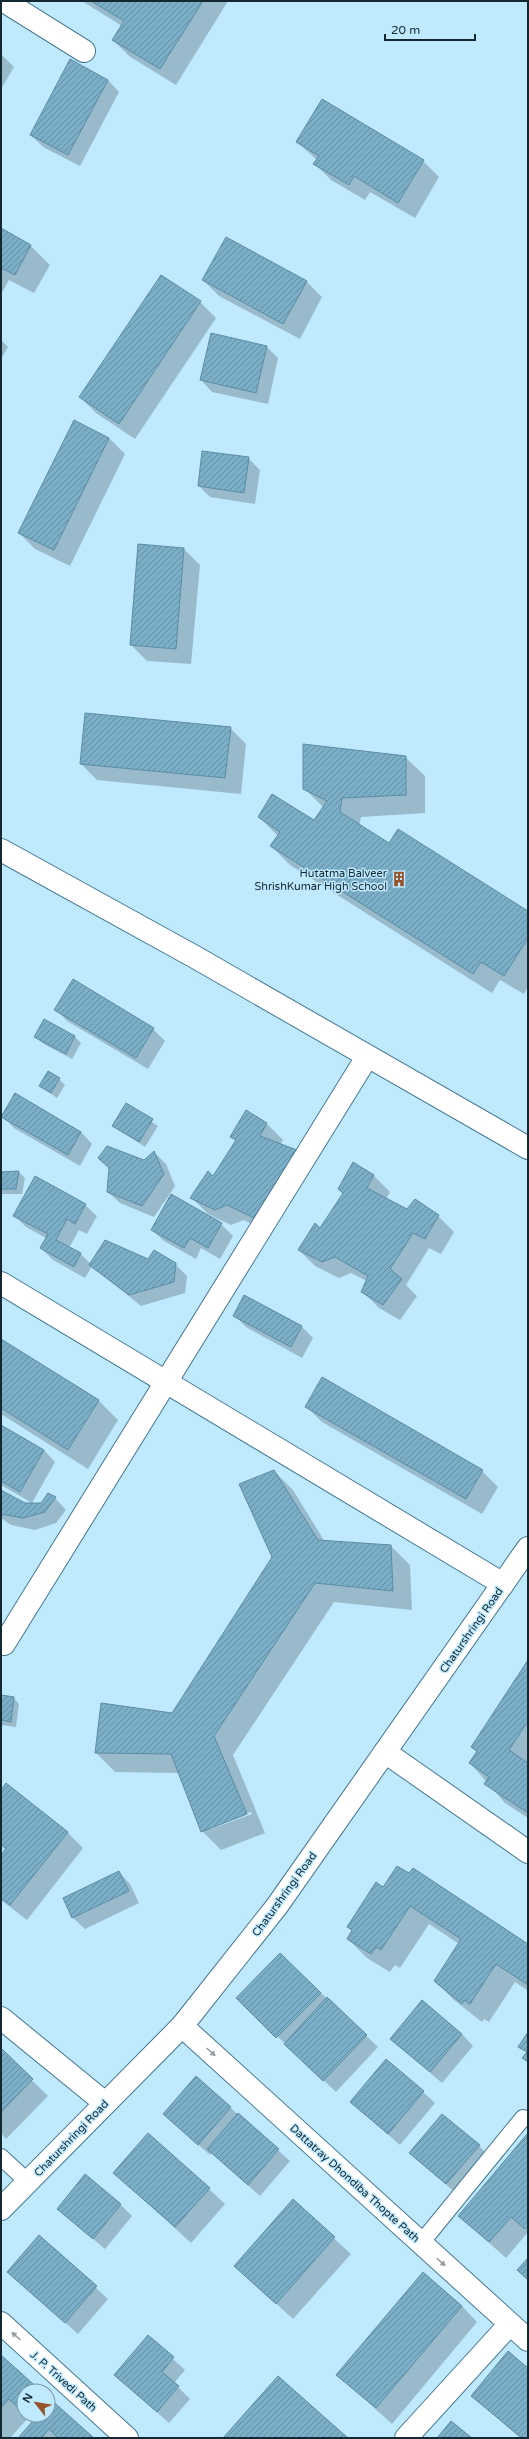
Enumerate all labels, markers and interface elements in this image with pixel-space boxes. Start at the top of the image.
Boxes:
scale bar [385,16,475,42]
text: 20 m [391,23,420,37]
place label: Hutatma Balveer ShrishKumar High School [255,867,388,893]
building icon: Hutatma Balveer ShrishKumar High School [390,870,408,888]
street label: Chaturshringi Road [437,1585,506,1676]
street label: Chaturshringi Road [249,1849,319,1939]
one-way arrow [206,2047,215,2056]
street label: Chaturshringi Road [31,2097,111,2179]
street label: Dattatray Dhondiba Thopte Path [287,2122,422,2245]
one-way arrow [437,2257,446,2266]
one-way arrow [10,2332,21,2341]
street label: J. P. Trivedi Path [28,2348,99,2415]
north arrow [16,2383,56,2423]
text: N [20,2391,36,2405]

